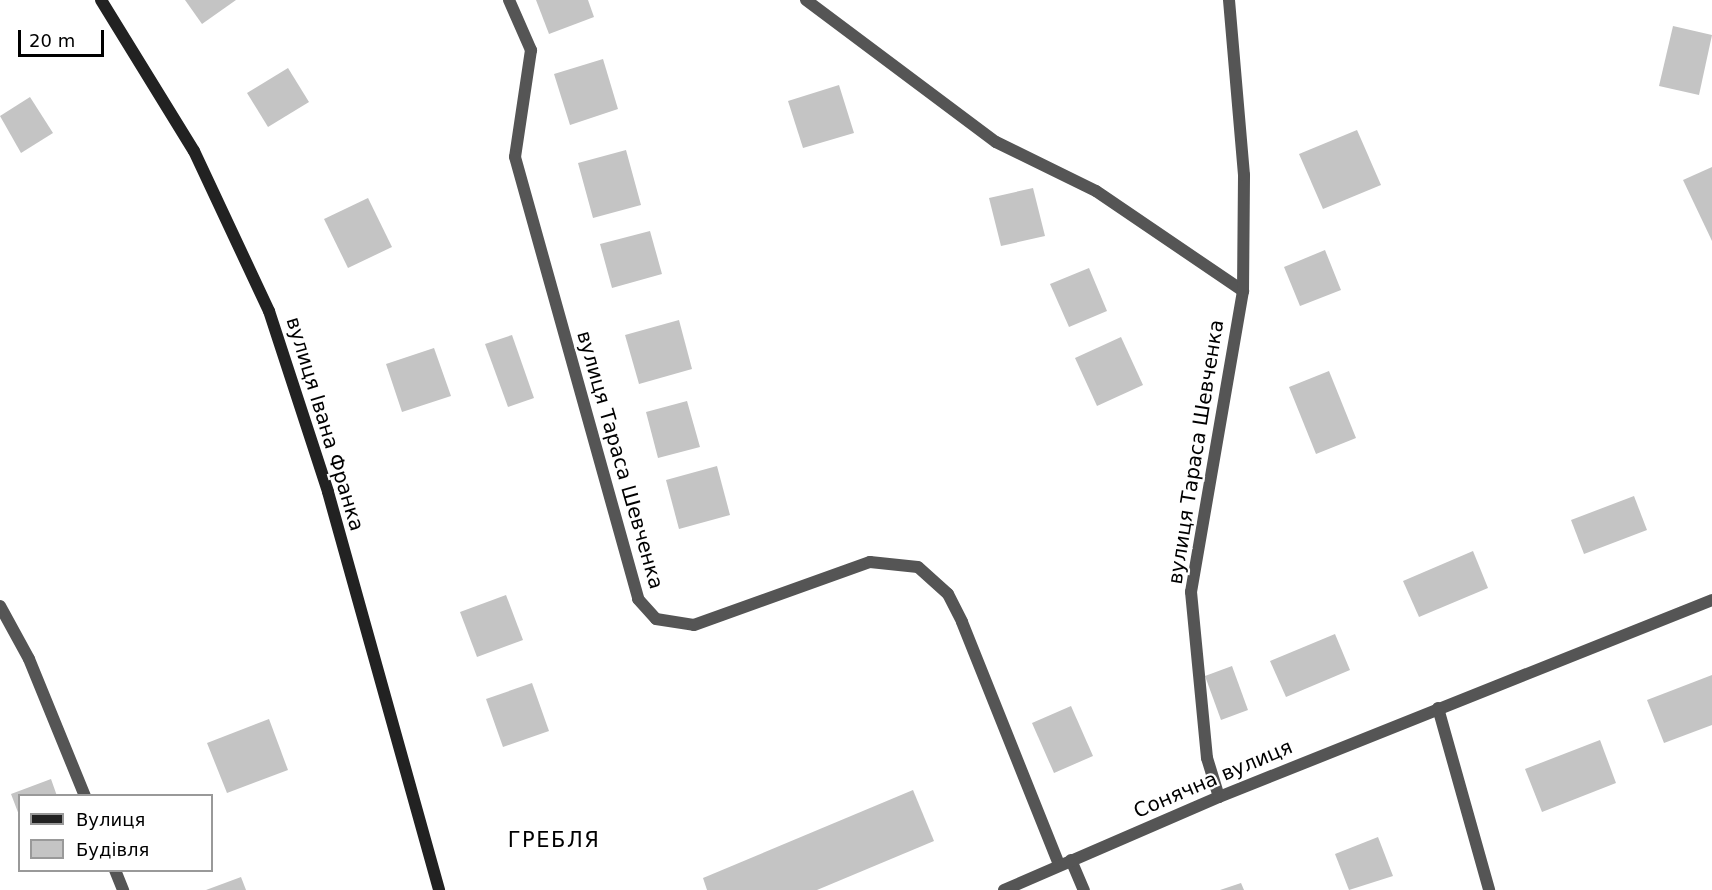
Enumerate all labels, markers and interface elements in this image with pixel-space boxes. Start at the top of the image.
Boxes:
scale bar [21,18,106,56]
text: 20 m [29,30,75,51]
street label: вулиця Івана Франка [281,314,369,534]
street label: вулиця Тараса Шевченка [1163,318,1229,586]
street label: вулиця Тараса Шевченка [572,328,668,592]
street label: Сонячна вулиця [1130,735,1296,823]
legend [18,794,213,872]
text: Вулиця [76,809,145,830]
district label: ГРЕБЛЯ [508,827,600,853]
text: Будівля [76,839,149,860]

